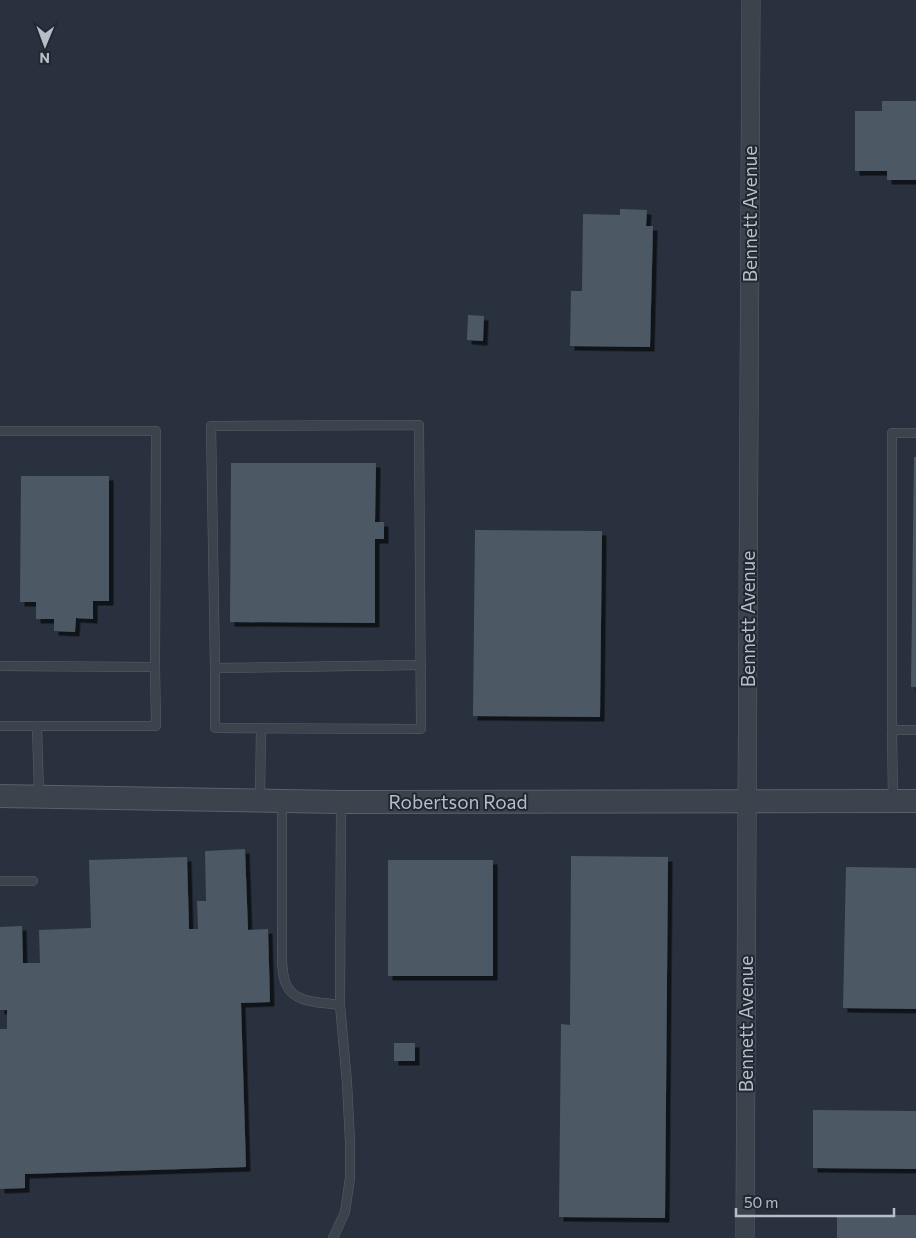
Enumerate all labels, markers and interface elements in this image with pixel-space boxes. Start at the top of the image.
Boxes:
north arrow [20,20,70,70]
text: N [39,50,50,67]
street label: Bennett Avenue [738,146,761,282]
street label: Bennett Avenue [736,551,759,687]
street label: Robertson Road [389,790,528,813]
street label: Bennett Avenue [734,956,757,1092]
scale bar [736,1186,894,1218]
text: 50 m [744,1193,778,1211]

